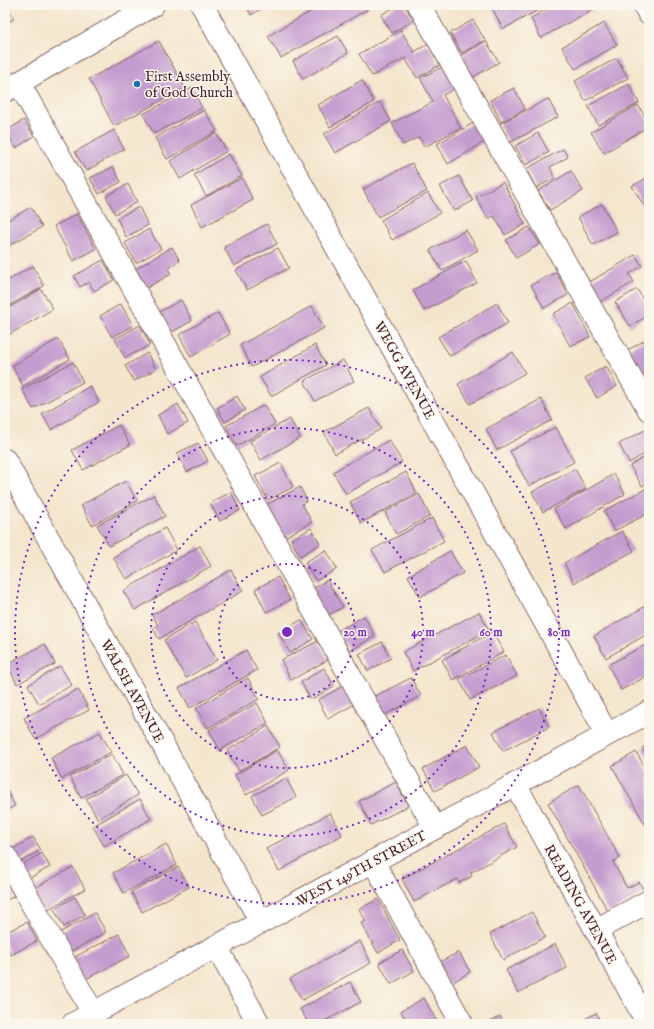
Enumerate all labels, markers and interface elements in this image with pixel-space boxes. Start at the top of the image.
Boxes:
place label: First Assembly of God Church [145,68,234,102]
marker: First Assembly of God Church [132,79,142,89]
street label: WEGG AVENUE [370,318,439,423]
centre of rings [280,625,294,639]
text: 20 m [343,625,367,640]
text: 40 m [411,625,436,640]
text: 60 m [480,625,503,640]
text: 80 m [548,625,571,640]
street label: WALSH AVENUE [96,637,168,747]
street label: WEST 149TH STREET [293,827,430,911]
street label: READING AVENUE [540,841,621,968]

